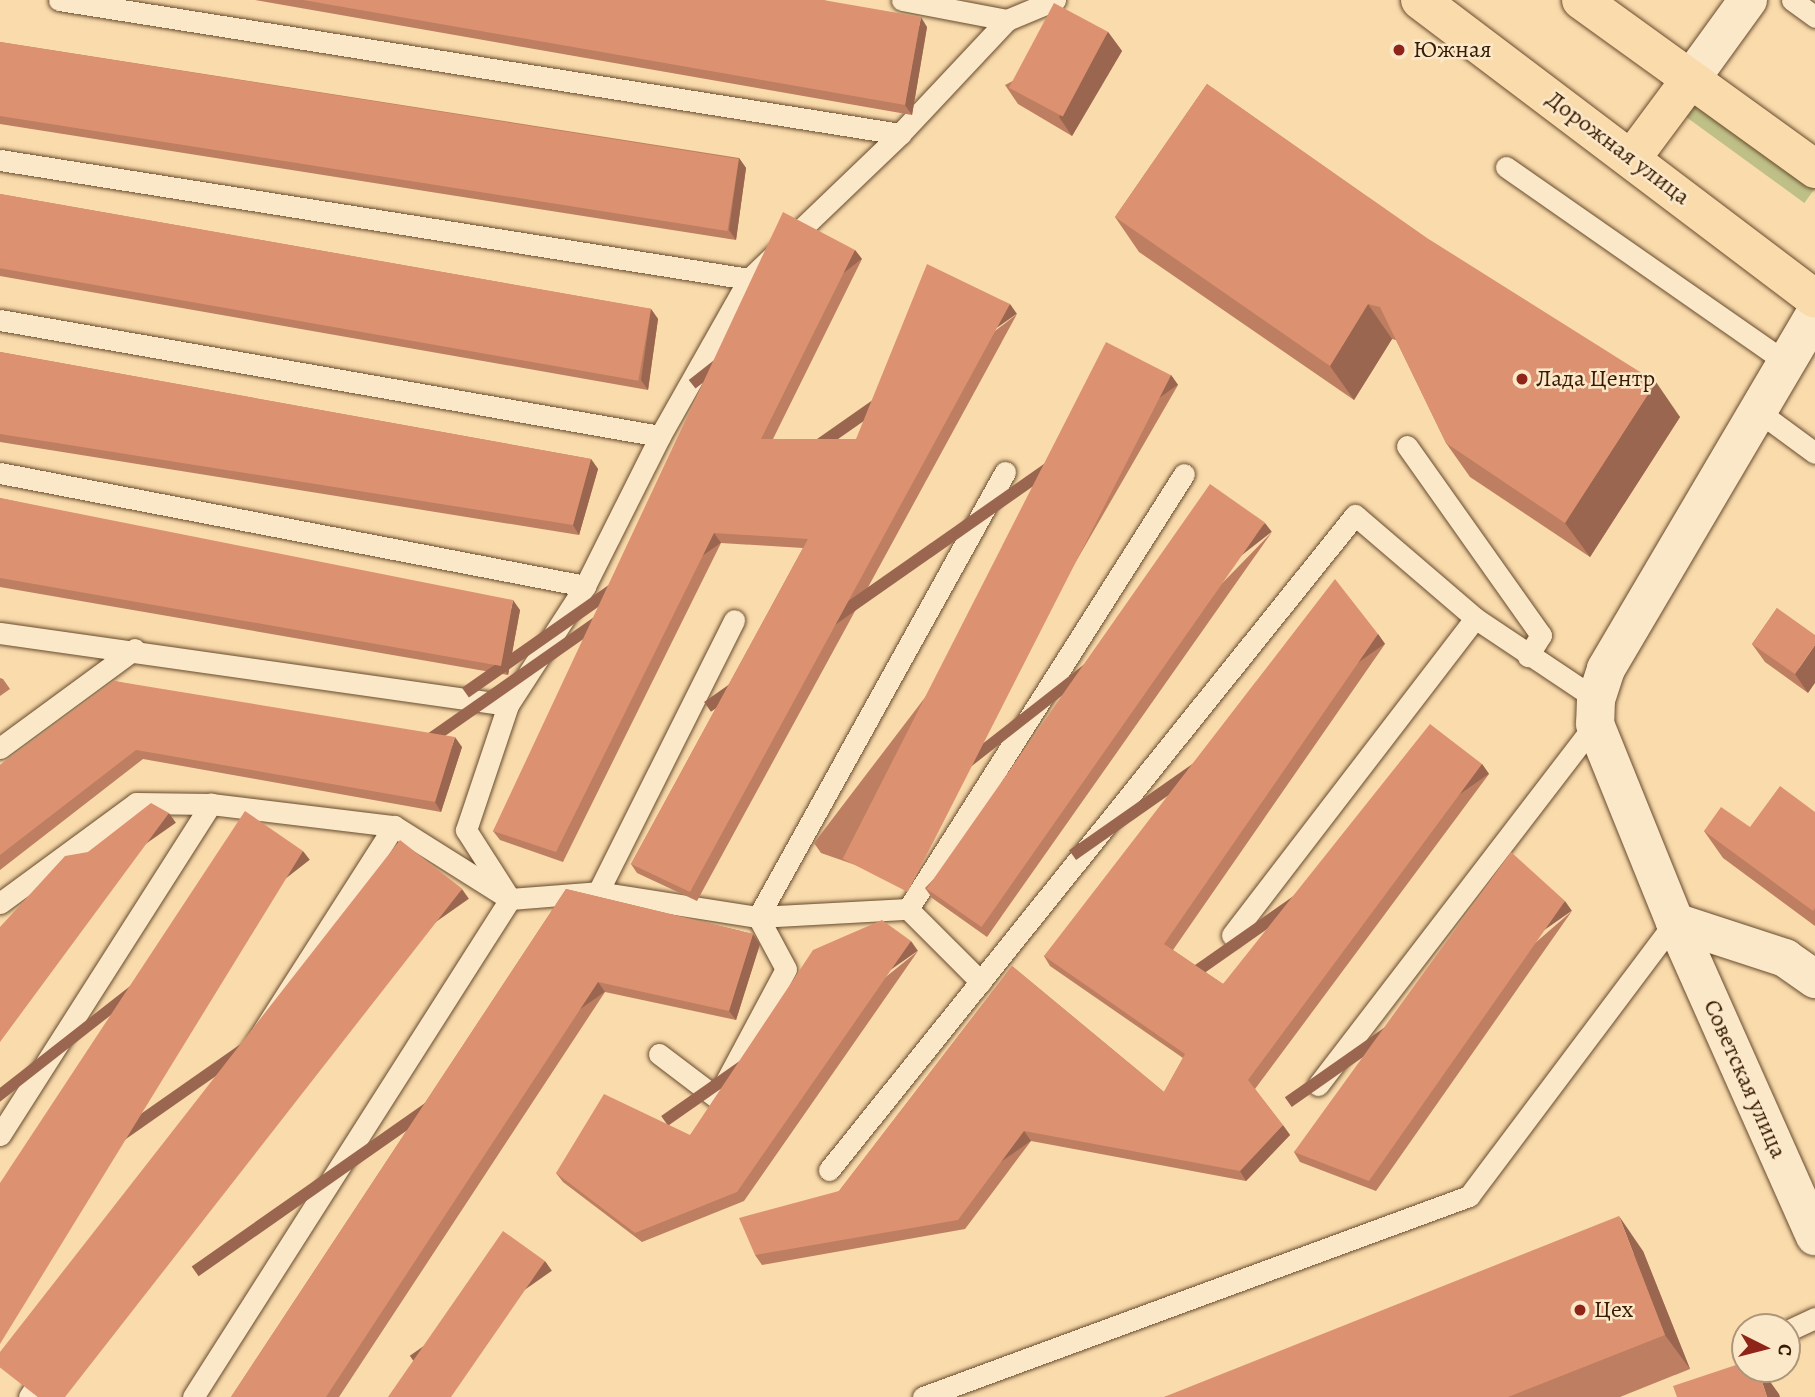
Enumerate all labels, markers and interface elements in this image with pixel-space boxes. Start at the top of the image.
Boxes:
place label: Южная [1413,36,1492,64]
marker: Южная [1391,42,1407,58]
street label: Дорожная улица [1540,85,1696,211]
place label: Лада Центр [1536,365,1655,393]
marker: Лада Центр [1514,371,1530,387]
street label: Советская улица [1697,995,1793,1163]
place label: Цех [1594,1296,1633,1324]
marker: Цех [1572,1302,1588,1318]
north arrow [1731,1313,1801,1383]
text: С [1771,1343,1798,1357]

